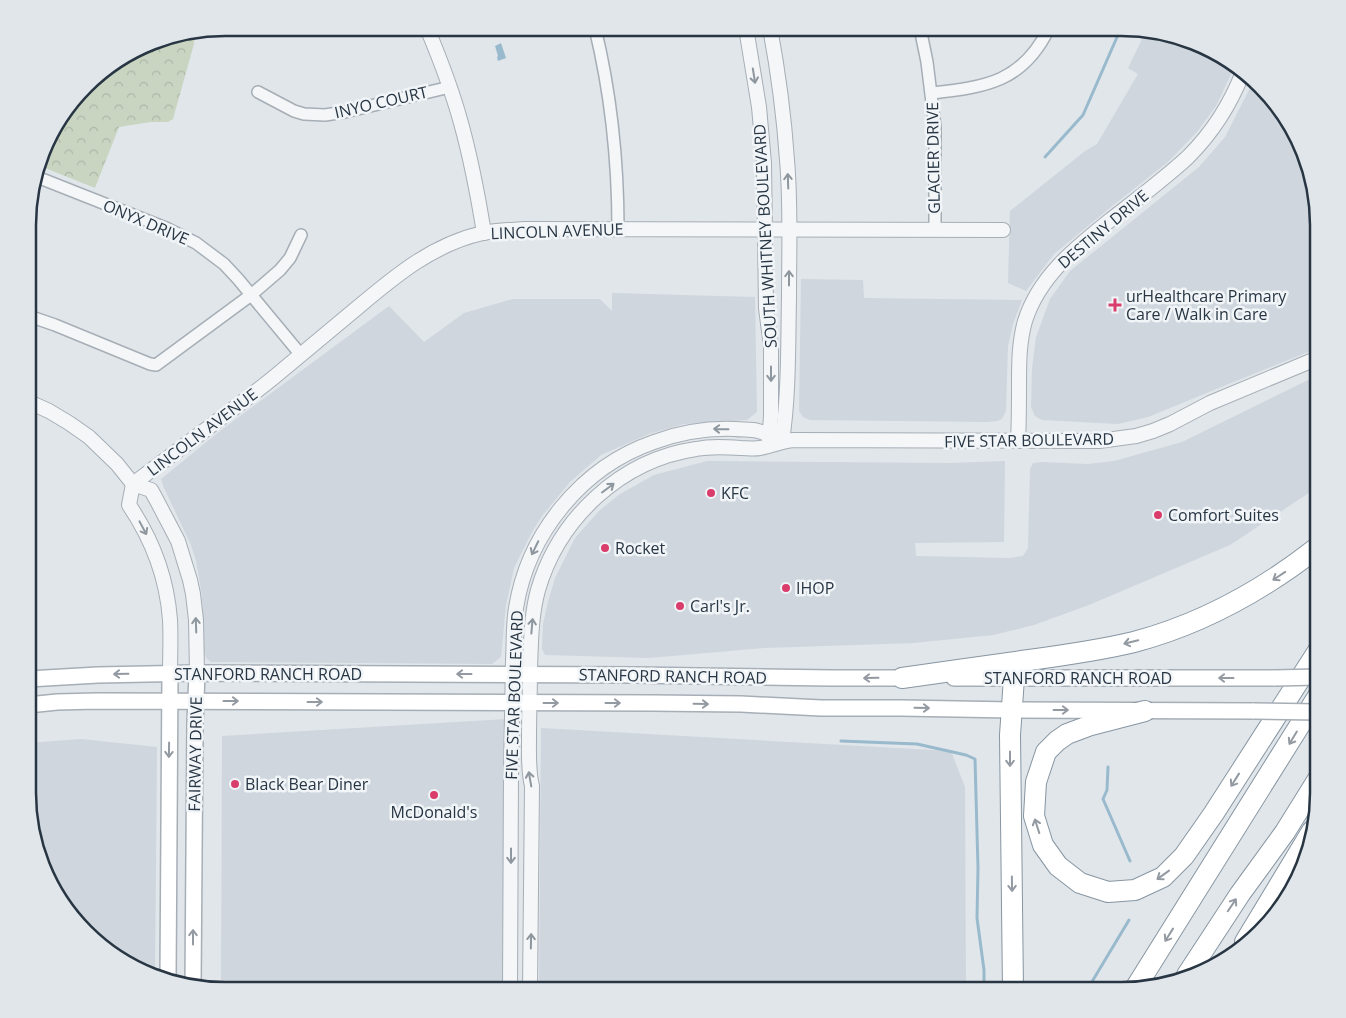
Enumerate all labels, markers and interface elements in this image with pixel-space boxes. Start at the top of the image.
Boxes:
one-way arrow [749,67,759,83]
street label: INYO COURT [332,81,430,123]
street label: GLACIER DRIVE [921,102,945,214]
street label: SOUTH WHITNEY BOULEVARD [748,123,782,349]
one-way arrow [784,173,793,189]
street label: DESTINY DRIVE [1053,185,1153,273]
street label: ONYX DRIVE [100,194,192,250]
street label: LINCOLN AVENUE [490,218,624,244]
one-way arrow [784,270,794,286]
place label: urHealthcare Primary Care / Walk in Care [1126,285,1287,325]
marker: urHealthcare Primary Care / Walk in Care [1108,298,1122,312]
one-way arrow [766,366,776,382]
street label: LINCOLN AVENUE [142,383,262,481]
one-way arrow [713,424,730,434]
street label: FIVE STAR BOULEVARD [944,428,1114,452]
one-way arrow [601,482,614,493]
place label: KFC [721,482,749,504]
marker: KFC [705,487,717,499]
place label: Comfort Suites [1168,504,1279,526]
marker: Comfort Suites [1152,509,1164,521]
one-way arrow [139,520,148,535]
place label: Rocket [615,537,666,559]
one-way arrow [530,541,540,556]
marker: Rocket [599,542,611,554]
one-way arrow [1272,571,1286,581]
place label: IHOP [796,577,834,599]
marker: IHOP [780,582,792,594]
place label: Carl's Jr. [690,595,750,617]
marker: Carl's Jr. [674,600,686,612]
street label: FIVE STAR BOULEVARD [500,610,528,780]
one-way arrow [191,617,201,633]
one-way arrow [527,618,537,634]
one-way arrow [1124,638,1140,647]
street label: STANFORD RANCH ROAD [174,663,362,685]
street label: STANFORD RANCH ROAD [579,663,767,689]
street label: STANFORD RANCH ROAD [984,667,1172,689]
one-way arrow [456,669,472,679]
one-way arrow [113,670,129,679]
one-way arrow [863,673,880,683]
one-way arrow [1218,673,1234,683]
street label: FAIRWAY DRIVE [183,696,207,812]
one-way arrow [222,696,239,706]
one-way arrow [306,697,323,707]
one-way arrow [543,698,559,708]
one-way arrow [604,698,620,708]
one-way arrow [692,699,708,709]
one-way arrow [914,703,930,713]
one-way arrow [1052,705,1068,715]
one-way arrow [1287,730,1297,744]
one-way arrow [164,741,174,757]
one-way arrow [1005,750,1015,767]
one-way arrow [525,772,535,788]
place label: Black Bear Diner [245,773,369,795]
one-way arrow [1229,773,1240,787]
marker: Black Bear Diner [229,778,241,790]
marker: McDonald's [428,789,440,801]
place label: McDonald's [391,801,477,823]
one-way arrow [1031,818,1041,834]
one-way arrow [506,848,516,864]
one-way arrow [1156,870,1170,880]
one-way arrow [1007,876,1017,892]
one-way arrow [1227,898,1238,912]
one-way arrow [1164,927,1174,941]
one-way arrow [188,929,198,945]
one-way arrow [526,934,536,950]

